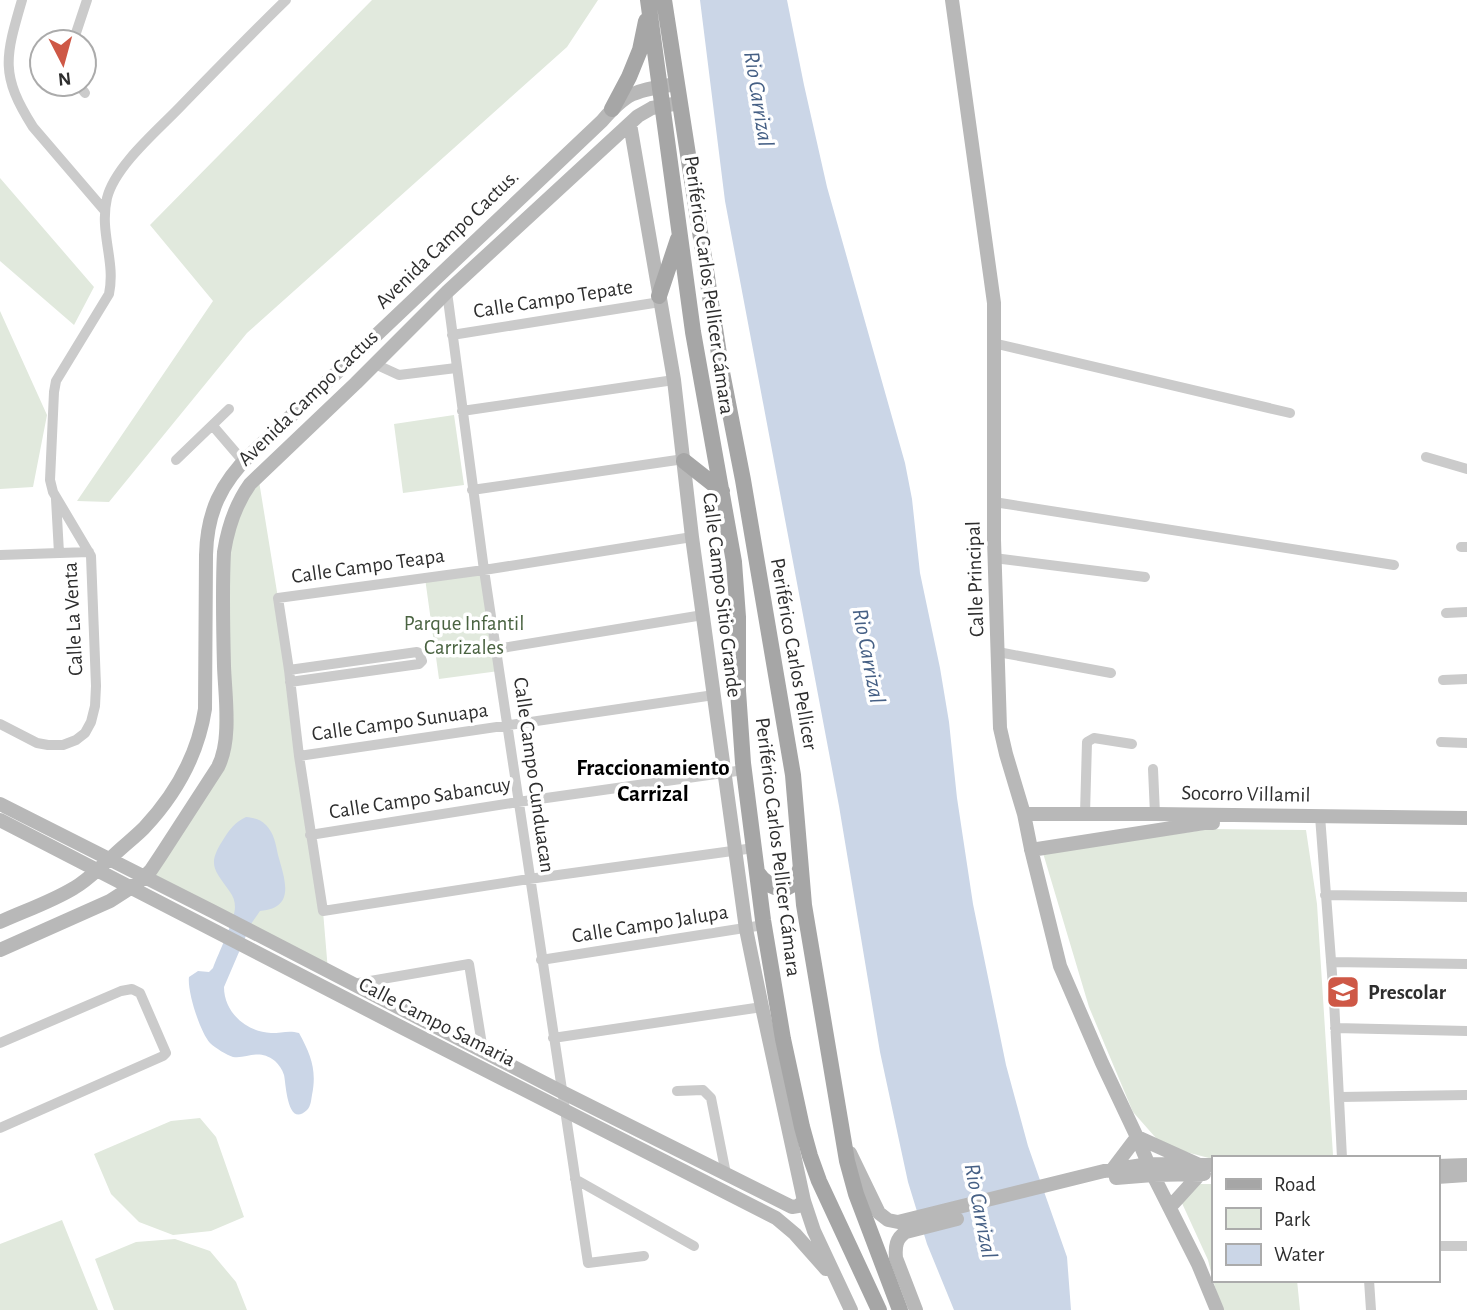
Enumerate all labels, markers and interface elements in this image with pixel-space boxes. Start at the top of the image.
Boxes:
north arrow [28,28,98,98]
water label: Rio Carrizal [739,50,777,149]
text: N [57,68,72,89]
street label: Periférico Carlos Pellicer Cámara [680,154,738,416]
street label: Avenida Campo Cactus. [371,165,523,313]
street label: Calle Campo Tepate [472,276,634,322]
street label: Avenida Campo Cactus [234,326,382,470]
street label: Calle Campo Sitio Grande [699,491,745,699]
street label: Calle Principal [962,521,988,637]
street label: Calle Campo Teapa [290,545,446,587]
street label: Periférico Carlos Pellicer [767,556,821,752]
street label: Calle La Venta [60,561,86,676]
water label: Rio Carrizal [848,607,889,706]
park label: Parque Infantil Carrizales [404,613,524,658]
street label: Calle Campo Cunduacan [510,676,558,874]
street label: Calle Campo Sunuapa [310,699,490,745]
street label: Periférico Carlos Pellicer Cámara [752,716,804,978]
district label: Fraccionamiento Carrizal [576,757,730,806]
street label: Calle Campo Sabancuy [328,773,512,823]
street label: Socorro Villamil [1181,782,1311,806]
street label: Calle Campo Jalupa [570,901,730,947]
street label: Calle Campo Samaria [355,973,519,1071]
school or university icon: Prescolar [1324,973,1362,1011]
place label: Prescolar [1368,982,1447,1003]
legend [1212,1156,1439,1282]
water label: Rio Carrizal [960,1162,1001,1261]
text: Road [1274,1174,1316,1195]
text: Park [1274,1209,1311,1230]
text: Water [1274,1244,1324,1265]

